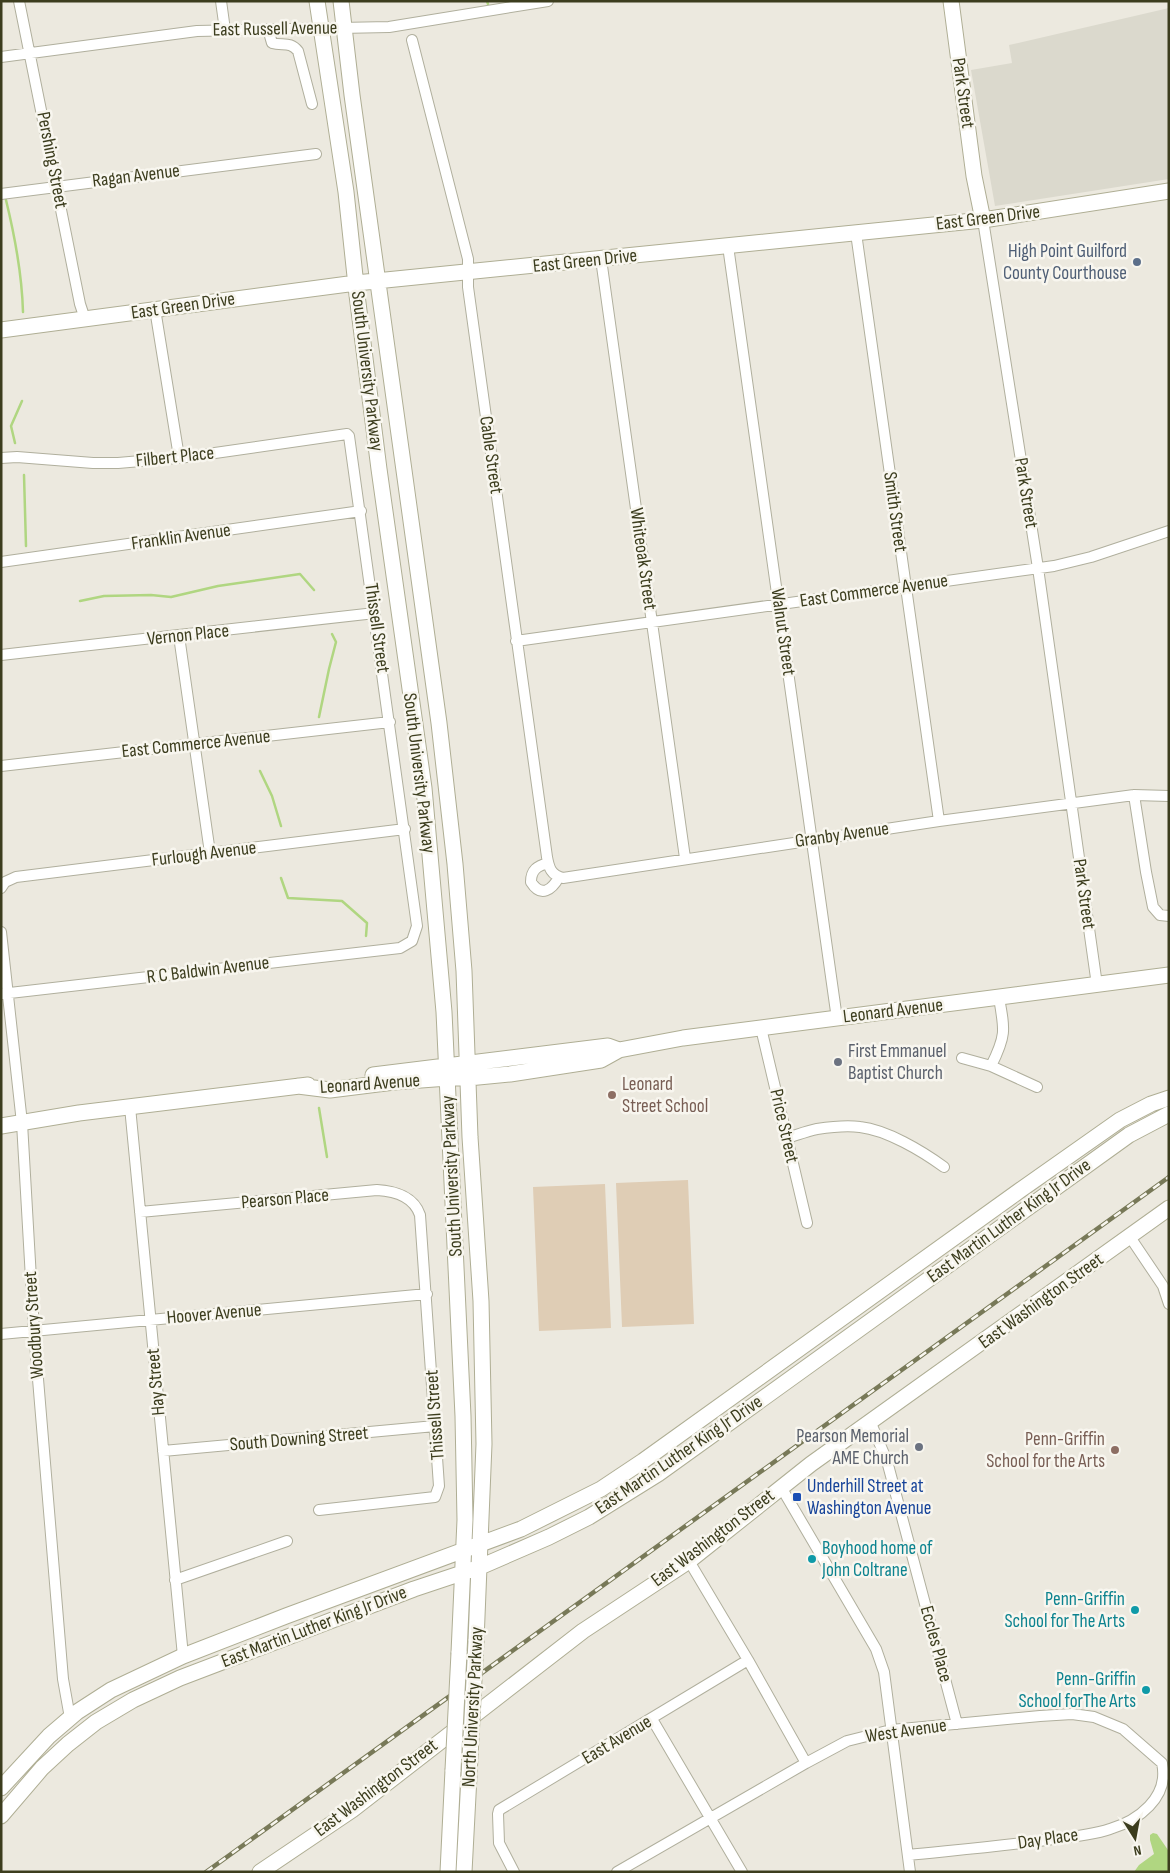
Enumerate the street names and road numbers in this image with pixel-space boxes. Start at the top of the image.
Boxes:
street label: East Russell Avenue [212,16,338,42]
street label: Park Street [947,56,979,130]
street label: Pershing Street [31,110,73,211]
street label: Ragan Avenue [91,159,181,193]
street label: East Green Drive [935,200,1041,236]
street label: East Green Drive [532,244,638,278]
street label: East Green Drive [130,287,236,325]
street label: South University Parkway [346,290,388,453]
street label: Cable Street [474,415,508,496]
street label: Filbert Place [135,441,215,473]
street label: Park Street [1009,456,1043,530]
street label: Smith Street [878,470,912,554]
street label: Whiteoak Street [624,506,662,612]
street label: Franklin Avenue [130,519,232,555]
street label: East Commerce Avenue [799,569,949,613]
street label: Thissell Street [359,582,395,675]
street label: Walnut Street [766,587,801,677]
street label: Vernon Place [146,619,230,651]
street label: South University Parkway [398,692,440,855]
street label: East Commerce Avenue [121,725,271,763]
street label: Granby Avenue [794,817,890,853]
street label: Furlough Avenue [150,836,258,872]
street label: Park Street [1068,857,1100,931]
street label: R C Baldwin Avenue [145,951,271,989]
street label: Leonard Avenue [842,993,944,1029]
street label: Leonard Avenue [319,1069,421,1099]
street label: Price Street [764,1087,804,1165]
street label: South University Parkway [436,1094,468,1257]
street label: East Martin Luther King Jr Drive [923,1154,1095,1288]
street label: Pearson Place [240,1184,330,1214]
street label: East Washington Street [974,1248,1108,1354]
street label: Woodbury Street [19,1270,49,1379]
street label: Hoover Avenue [166,1298,262,1330]
street label: Hay Street [142,1347,170,1417]
street label: Thissell Street [420,1369,450,1461]
street label: East Martin Luther King Jr Drive [591,1390,767,1520]
street label: South Downing Street [229,1421,370,1457]
street label: East Washington Street [647,1484,779,1592]
street label: East Martin Luther King Jr Drive [218,1581,410,1673]
street label: Eccles Place [915,1603,957,1685]
street label: North University Parkway [457,1626,489,1788]
street label: East Avenue [578,1710,656,1770]
street label: West Avenue [864,1714,948,1748]
street label: East Washington Street [310,1734,442,1842]
street label: Day Place [1016,1823,1080,1855]

